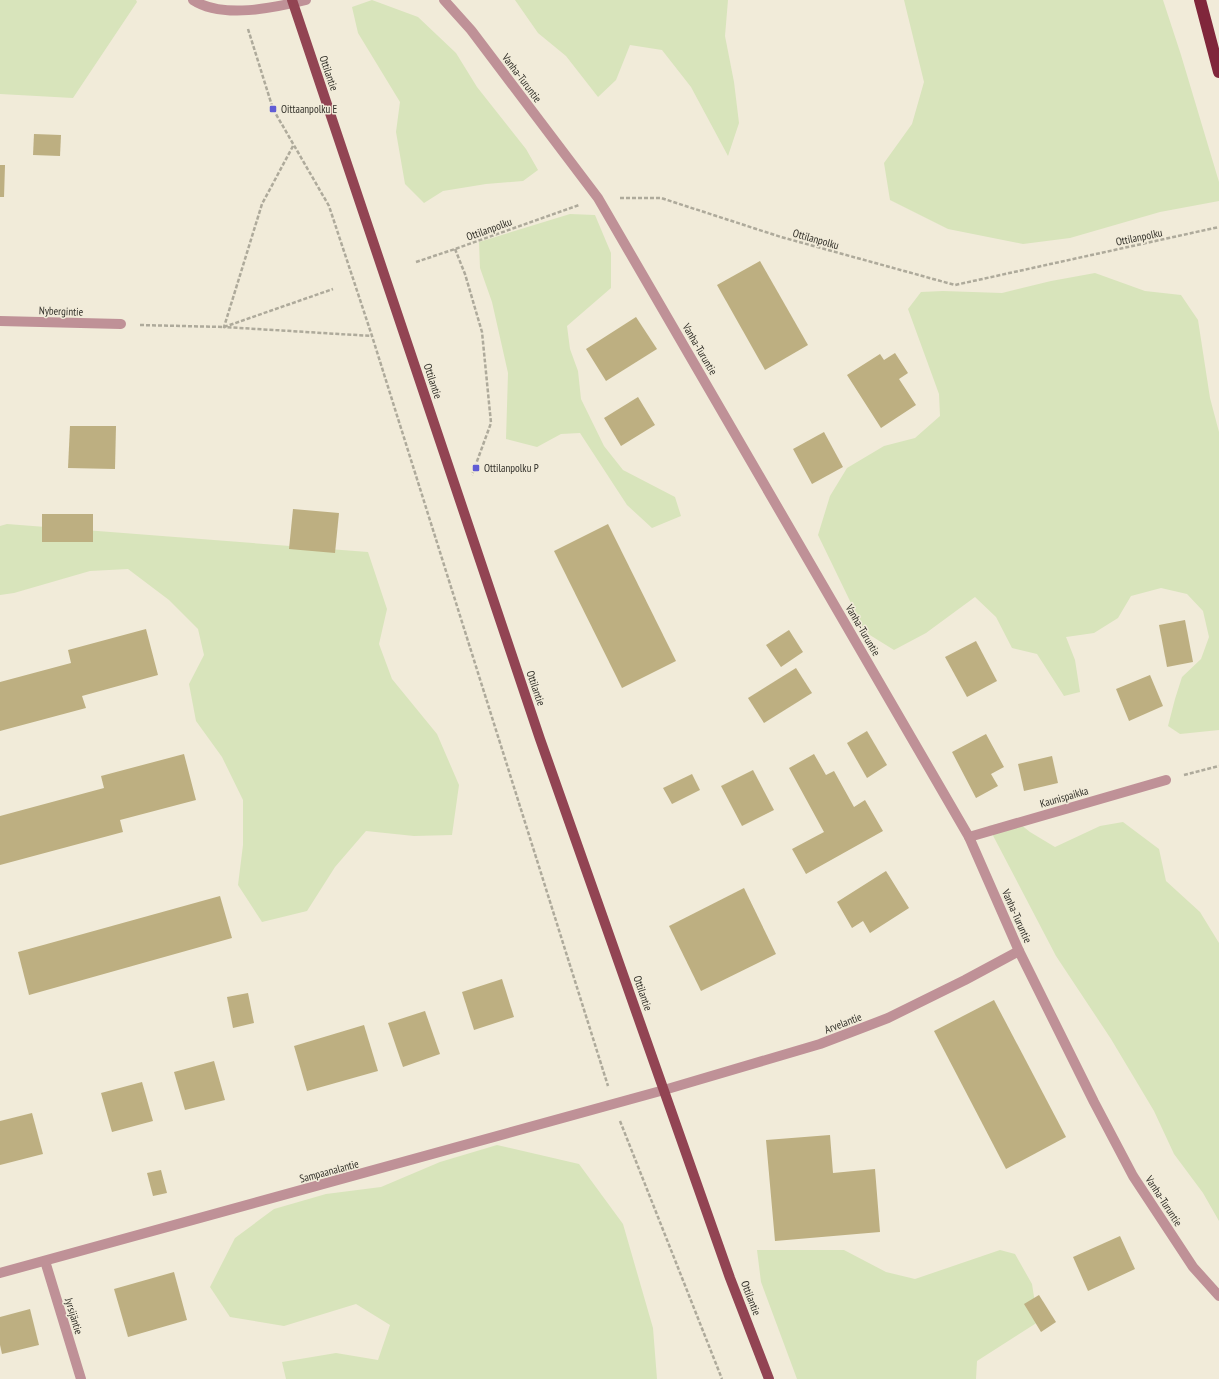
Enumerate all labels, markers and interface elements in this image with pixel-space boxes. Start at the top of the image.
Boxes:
street label: Vanha-Turuntie [499,50,545,106]
street label: Ottilantie [316,54,342,93]
place label: Oittaanpolku E [281,102,338,116]
marker: Oittaanpolku E [268,104,278,114]
street label: Ottilanpolku [464,214,514,244]
street label: Ottilanpolku [1114,225,1164,249]
street label: Ottilanpolku [791,226,841,252]
street label: Nybergintie [39,303,84,319]
street label: Vanha-Turuntie [679,320,721,378]
street label: Ottilantie [421,362,445,401]
place label: Ottilanpolku P [484,461,539,475]
marker: Ottilanpolku P [471,463,481,473]
street label: Vanha-Turuntie [842,601,884,659]
street label: Ottilantie [523,669,549,708]
street label: Kaunispaikka [1038,783,1090,811]
street label: Vanha-Turuntie [999,886,1035,945]
street label: Ottilantie [630,974,656,1013]
street label: Arvelantie [822,1009,864,1036]
street label: Sampaanalantie [298,1156,361,1186]
street label: Vanha-Turuntie [1142,1172,1186,1229]
street label: Ottilantie [738,1279,764,1318]
street label: Jyrsijäntie [62,1295,86,1336]

